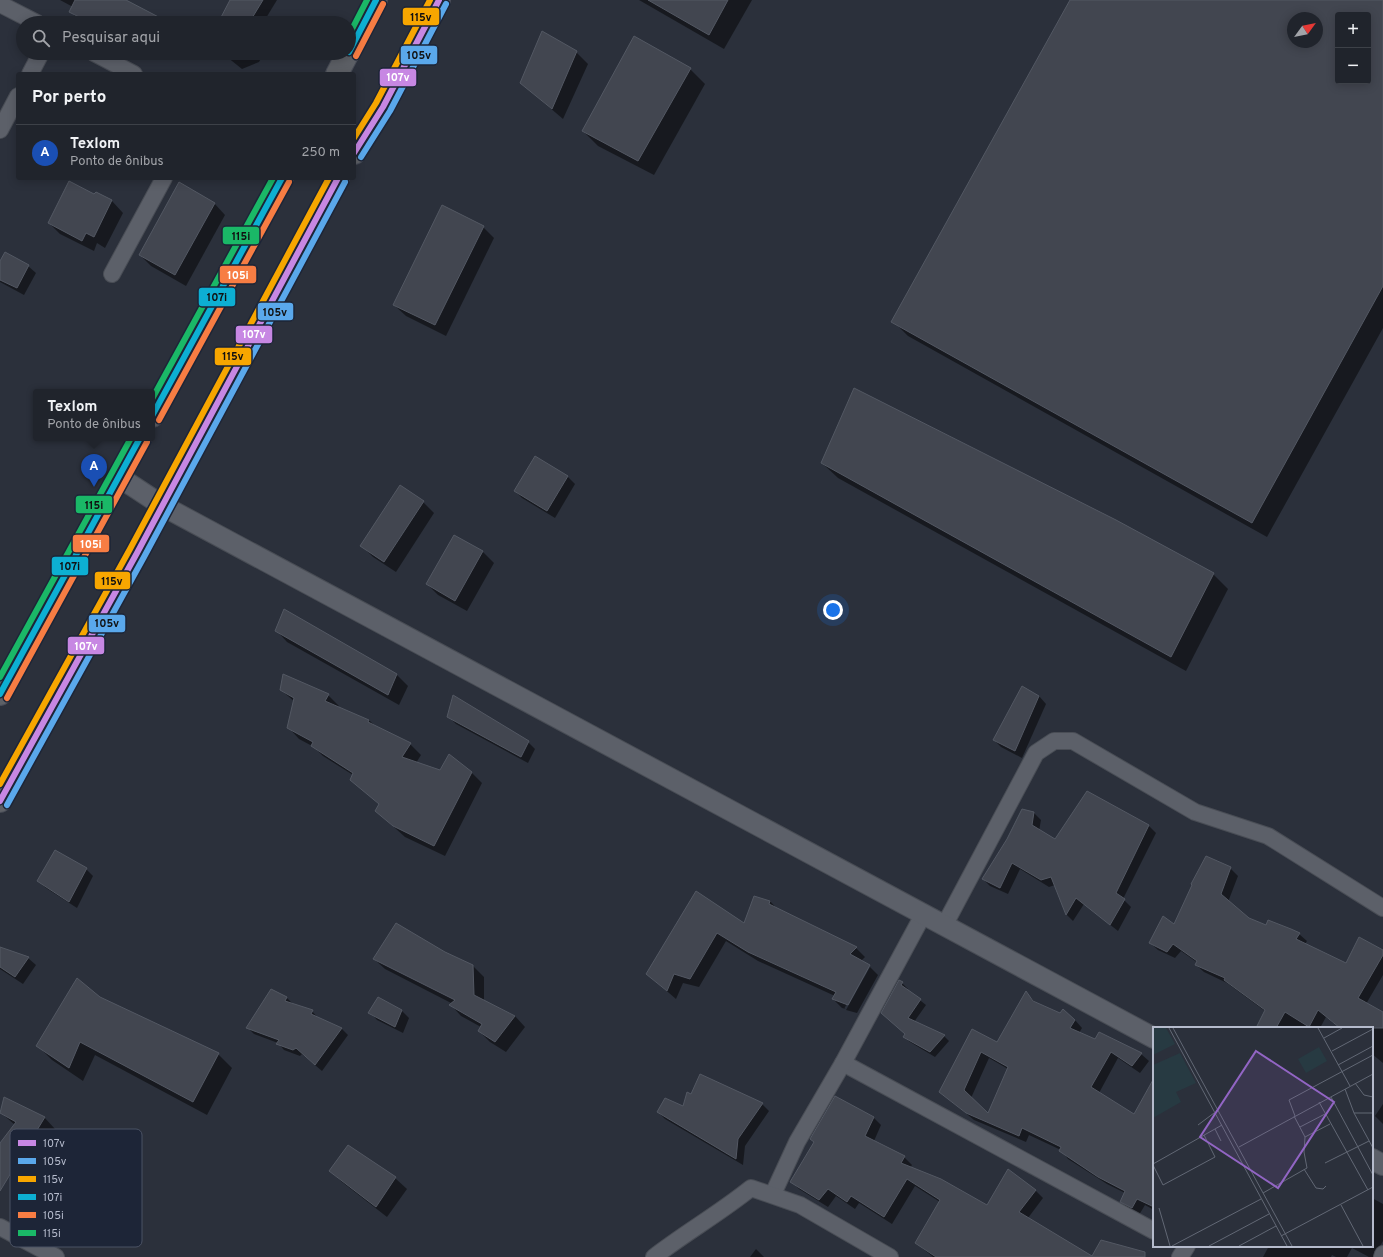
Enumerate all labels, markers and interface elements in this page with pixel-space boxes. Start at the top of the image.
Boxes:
line badge: 115v [402,7,440,26]
text: 115v [410,11,432,25]
north arrow [1287,12,1323,48]
map controls [1335,12,1371,84]
button: + [1335,12,1371,48]
search box [16,16,356,60]
icon: search [30,27,52,49]
text: Pesquisar aqui [62,29,160,48]
line badge: 105v [400,45,438,65]
button: − [1335,48,1371,84]
text: 105v [407,49,431,63]
line badge: 107v [379,68,417,87]
text: 107v [386,71,410,85]
text: Por perto [32,87,106,109]
text: Texlom [70,135,120,154]
text: A [40,145,50,161]
text: 250 m [302,145,340,161]
text: Ponto de ônibus [70,154,164,170]
line badge: 115i [222,226,260,245]
text: 115i [232,230,250,244]
line badge: 105i [219,265,257,284]
text: 105i [227,269,249,283]
line badge: 107i [198,287,236,307]
text: 107i [207,291,227,305]
line badge: 105v [257,302,294,321]
text: 105v [263,306,287,320]
line badge: 107v [235,325,273,344]
text: 107v [242,328,266,342]
line badge: 115v [214,347,252,366]
text: 115v [222,350,244,364]
popup [33,389,155,441]
text: Texlom [47,398,97,417]
text: Ponto de ônibus [47,417,141,433]
pin: A [81,454,107,487]
line badge: 115i [75,495,113,514]
text: 115i [85,499,103,513]
line badge: 105i [72,534,110,553]
text: 105i [80,538,102,552]
line badge: 107i [51,556,89,576]
text: 107i [60,560,80,574]
line badge: 115v [94,571,131,590]
text: 115v [101,575,123,589]
your location [823,600,843,620]
line badge: 105v [88,614,126,633]
text: 105v [95,617,119,631]
line badge: 107v [67,636,105,655]
text: 107v [74,640,98,654]
inset map [1153,1027,1373,1247]
legend [10,1129,142,1247]
text: 107v [43,1137,65,1151]
text: 105v [43,1155,67,1169]
text: 115v [43,1173,64,1187]
text: 107i [43,1191,62,1205]
text: 105i [43,1209,64,1223]
text: 115i [43,1227,61,1241]

